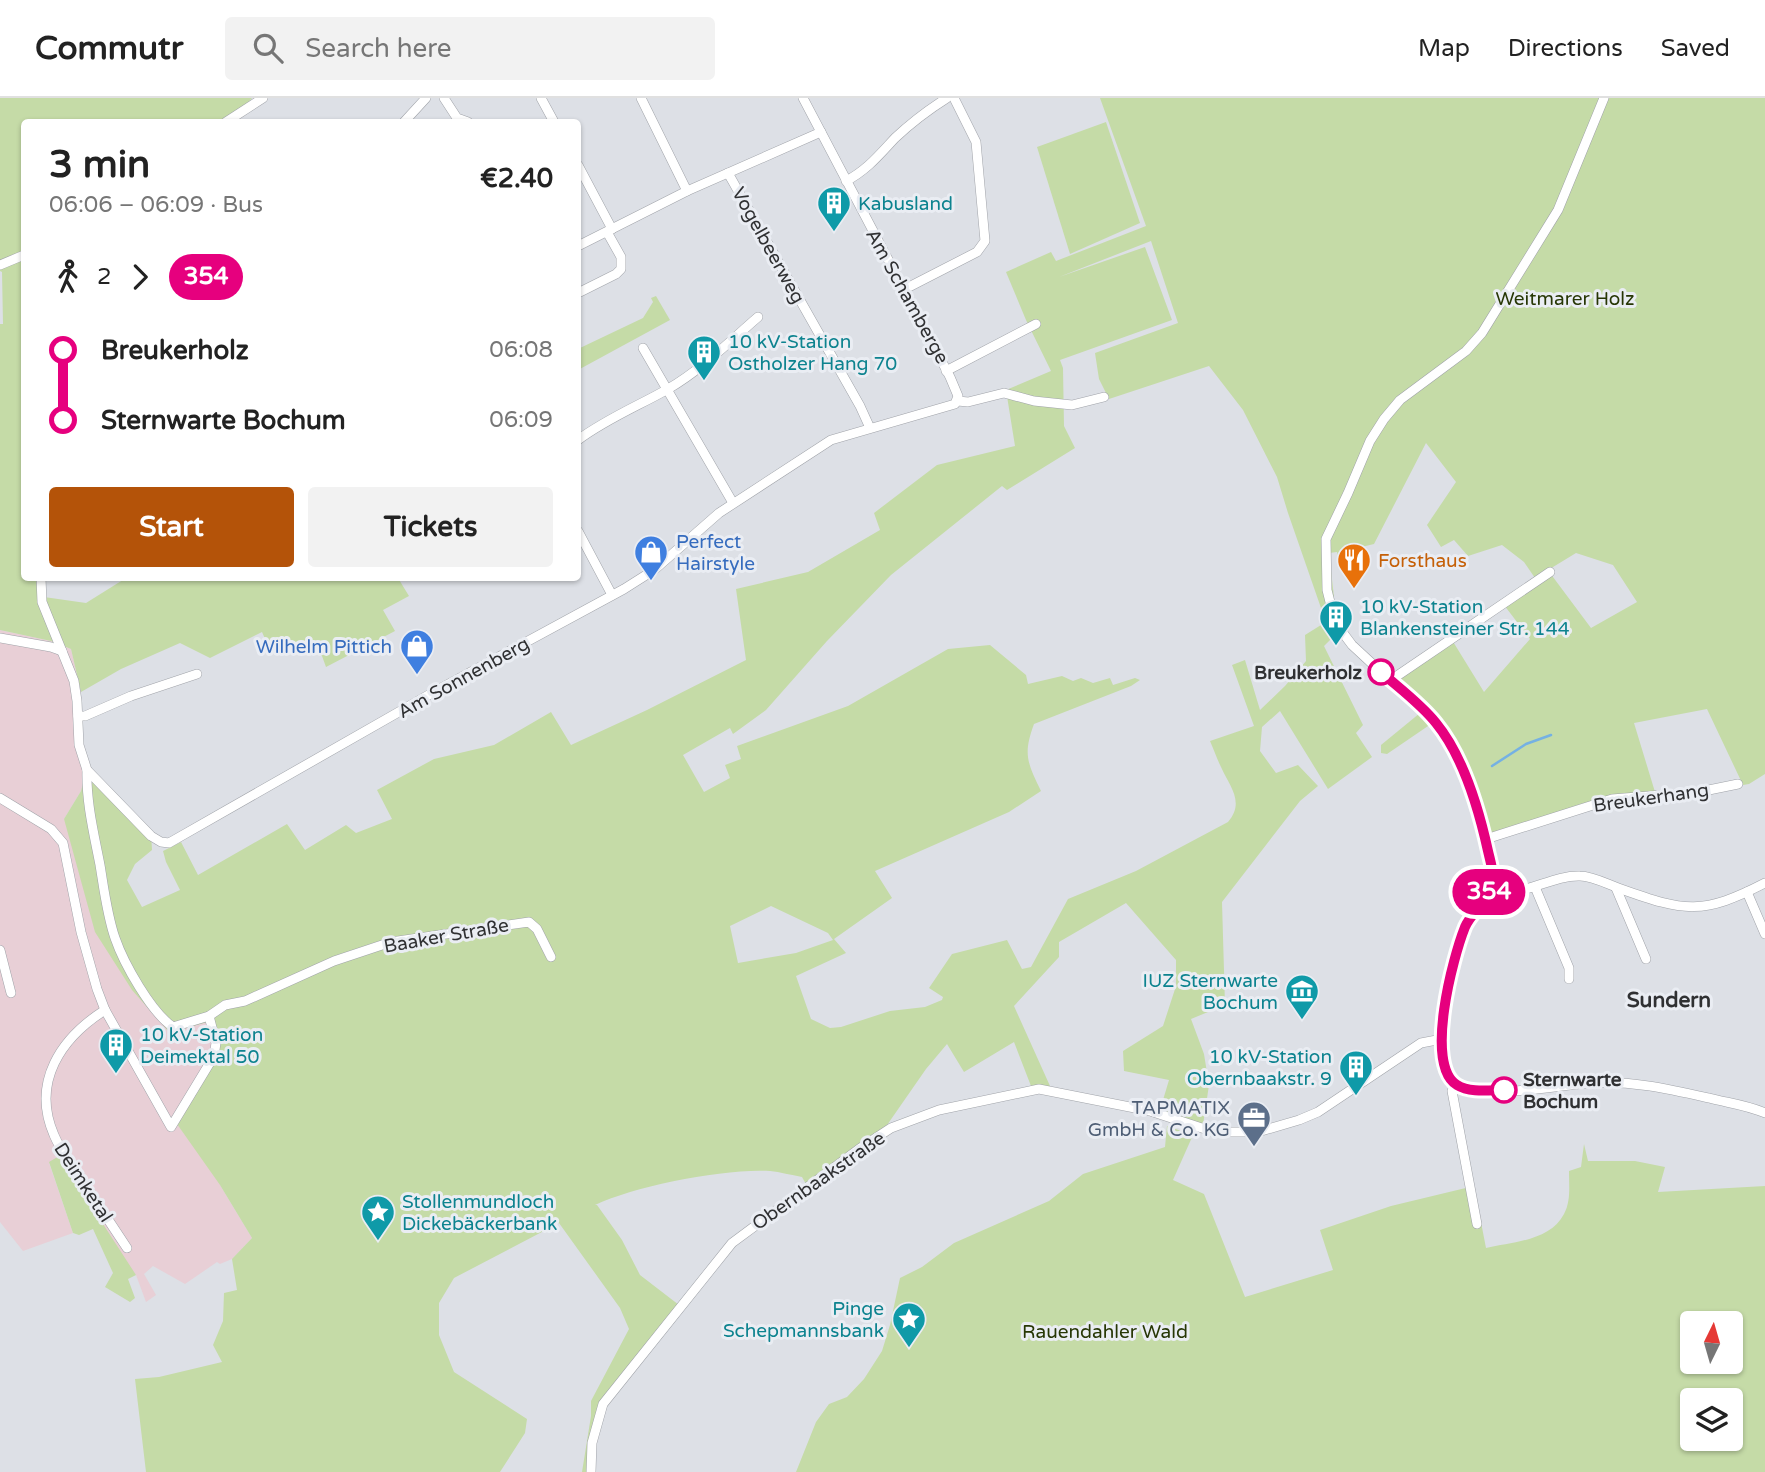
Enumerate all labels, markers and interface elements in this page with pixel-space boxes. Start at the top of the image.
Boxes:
search box [225,17,715,80]
text: Commutr [35,29,183,68]
icon: search [249,29,287,67]
text: Search here [305,33,451,64]
text: Map [1418,34,1470,63]
text: Directions [1508,34,1623,63]
text: Saved [1661,34,1730,63]
text: 3 min [49,142,150,188]
text: €2.40 [480,163,553,194]
street label: Vogelbeerweg [727,183,809,307]
building icon: Kabusland [815,184,853,233]
text: 06:06 – 06:09 · Bus [49,191,263,219]
place label: Kabusland [858,193,953,215]
street label: Am Schamberge [861,225,953,368]
icon: walk [49,258,87,296]
icon: forward [121,258,159,296]
text: 354 [183,262,229,291]
text: 2 [97,263,111,291]
park label: Weitmarer Holz [1495,288,1635,310]
place label: 10 kV-Station Ostholzer Hang 70 [728,331,897,375]
building icon: 10 kV-Station Ostholzer Hang 70 [685,333,723,382]
text: Breukerholz [101,335,249,366]
text: 06:08 [489,336,553,364]
text: Sternwarte Bochum [101,405,346,436]
text: 06:09 [489,406,553,434]
button: Start [49,487,294,567]
button: Tickets [308,487,553,567]
place label: Perfect Hairstyle [676,531,755,575]
shop icon: Perfect Hairstyle [632,533,670,582]
restaurant icon: Forsthaus [1335,541,1373,590]
place label: Forsthaus [1378,550,1467,572]
place label: 10 kV-Station Blankensteiner Str. 144 [1360,596,1570,640]
building icon: 10 kV-Station Blankensteiner Str. 144 [1317,598,1355,647]
shop icon: Wilhelm Pittich [398,627,436,676]
street label: Am Sonnenberg [394,633,533,723]
place label: Wilhelm Pittich [256,636,392,658]
marker: Breukerholz [1368,659,1394,685]
place label: Breukerholz [1254,662,1363,684]
street label: Breukerhang [1592,779,1710,817]
line badge: 354 [1449,869,1529,915]
text: 354 [1466,877,1512,906]
street label: Baaker Straße [382,914,510,958]
place label: IUZ Sternwarte Bochum [1143,970,1278,1014]
museum icon: IUZ Sternwarte Bochum [1283,972,1321,1021]
district label: Sundern [1627,988,1711,1013]
place label: 10 kV-Station Deimektal 50 [140,1024,263,1068]
building icon: 10 kV-Station Deimektal 50 [97,1026,135,1075]
place label: 10 kV-Station Obernbaakstr. 9 [1187,1046,1332,1090]
building icon: 10 kV-Station Obernbaakstr. 9 [1337,1048,1375,1097]
place label: Sternwarte Bochum [1523,1069,1622,1113]
marker: Sternwarte Bochum [1491,1077,1517,1103]
place label: TAPMATIX GmbH & Co. KG [1088,1097,1230,1141]
office icon: TAPMATIX GmbH & Co. KG [1235,1099,1273,1148]
street label: Obernbaakstraße [748,1127,889,1235]
street label: Deimketal [49,1139,117,1226]
place label: Stollenmundloch Dickebäckerbank [402,1191,557,1235]
place icon: Stollenmundloch Dickebäckerbank [359,1193,397,1242]
place label: Pinge Schepmannsbank [723,1298,884,1342]
place icon: Pinge Schepmannsbank [890,1300,928,1349]
north arrow [1680,1311,1743,1374]
map controls [1680,1311,1743,1451]
park label: Rauendahler Wald [1022,1321,1188,1343]
button: layers [1680,1388,1743,1451]

